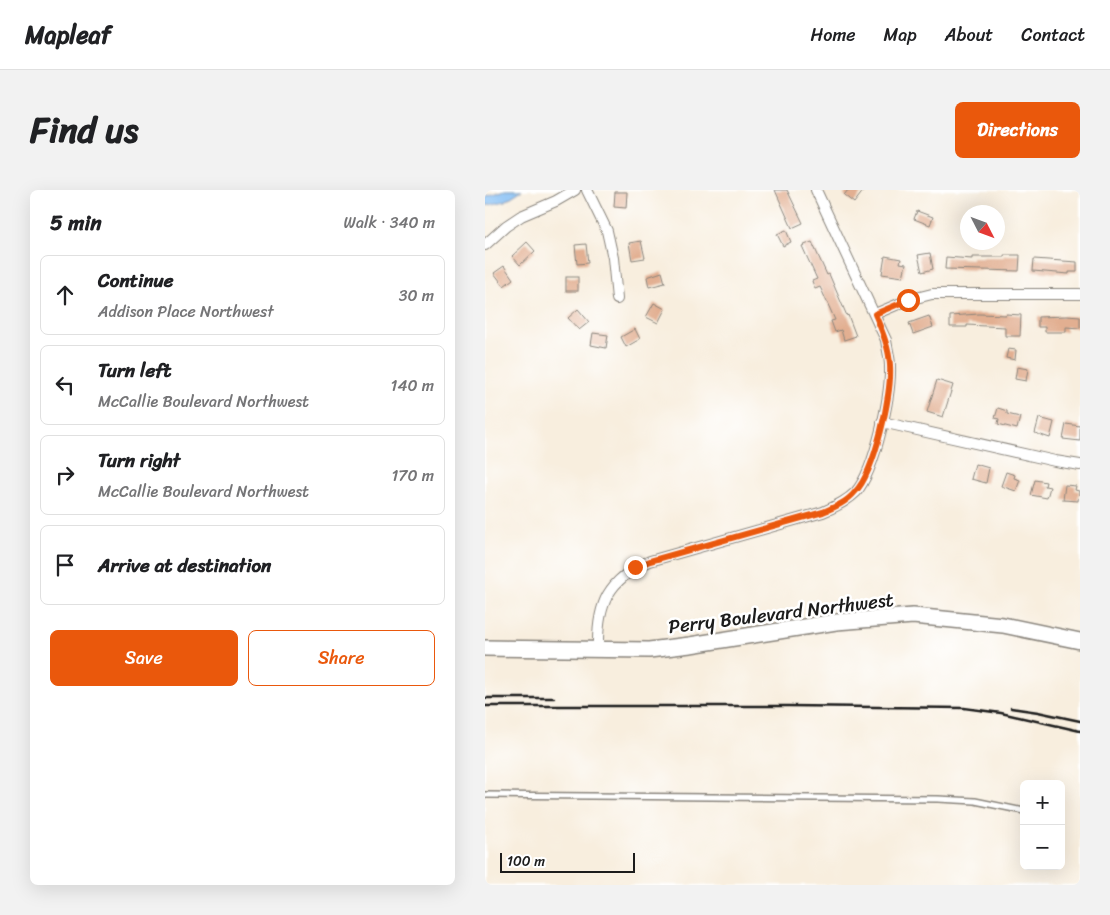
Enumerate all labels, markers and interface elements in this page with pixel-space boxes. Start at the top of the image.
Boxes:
text: Mapleaf [25,14,111,56]
text: Home [811,19,856,51]
text: Map [884,19,917,51]
text: About [945,19,993,51]
text: Contact [1021,19,1085,51]
text: Find us [30,99,138,161]
button: Directions [955,102,1080,158]
text: 5 min [50,204,102,242]
north arrow [960,205,1005,250]
text: Walk · 340 m [344,208,435,237]
text: Continue [98,264,174,297]
icon: ahead [51,281,79,309]
text: 30 m [399,281,434,310]
route start [897,289,920,312]
text: Addison Place Northwest [98,297,274,326]
text: Turn left [98,354,171,387]
icon: left [51,371,79,399]
text: 140 m [391,371,434,400]
text: McCallie Boulevard Northwest [98,387,309,416]
text: Turn right [98,444,180,477]
icon: right [51,461,79,489]
text: 170 m [391,461,434,490]
text: McCallie Boulevard Northwest [98,477,309,506]
text: Arrive at destination [98,549,271,582]
icon: arrive [51,551,79,579]
route end [624,556,647,579]
street label: Perry Boulevard Northwest [666,583,896,643]
button: Save [50,630,238,686]
button: Share [248,630,435,686]
map controls [1020,780,1065,870]
button: + [1020,780,1065,825]
button: − [1020,825,1065,870]
text: 100 m [507,849,545,874]
scale bar [500,850,635,873]

